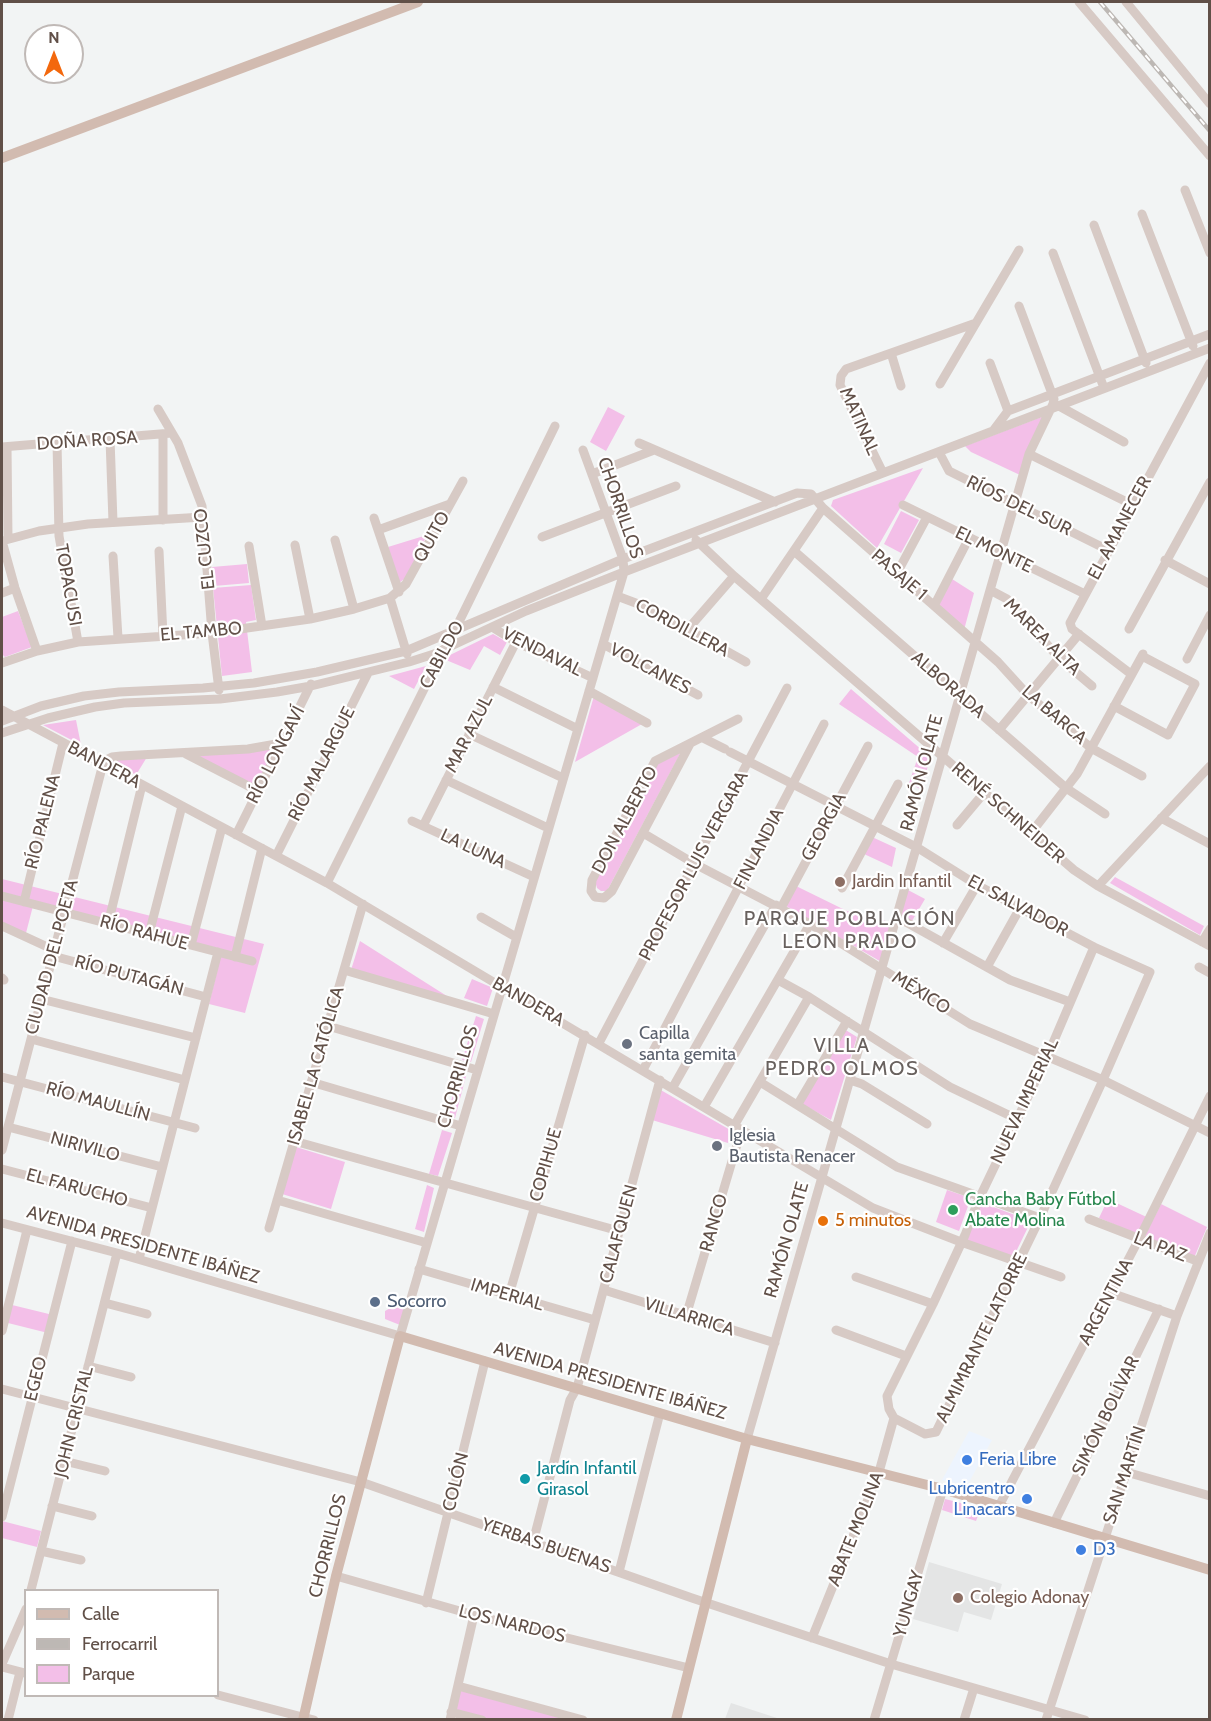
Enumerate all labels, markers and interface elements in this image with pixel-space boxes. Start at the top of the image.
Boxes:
north arrow [24,24,84,84]
text: N [48,28,60,47]
street label: MATINAL [835,384,883,458]
street label: DOÑA ROSA [36,427,138,455]
street label: CHORRILLOS [593,454,647,562]
street label: RÍOS DEL SUR [963,471,1075,541]
street label: EL AMANECER [1084,473,1156,583]
street label: EL CUZCO [190,507,220,591]
street label: QUITO [409,508,455,566]
street label: EL MONTE [952,522,1036,578]
street label: TOPACUSI [50,542,86,628]
street label: PASAJE 1 [867,545,931,605]
street label: CORDILLERA [631,594,733,662]
street label: MAREA ALTA [999,594,1085,680]
street label: CABILDO [415,617,469,693]
street label: EL TAMBO [159,618,243,646]
street label: VENDAVAL [498,623,586,681]
street label: VOLCANES [606,639,694,699]
street label: ALBORADA [907,647,989,723]
street label: LA BARCA [1017,681,1091,749]
street label: MAR AZUL [440,692,498,776]
street label: RÍO LONGAVÍ [242,703,310,807]
street label: RÍO MALARGUE [284,703,360,825]
street label: RAMÓN OLATE [896,712,948,834]
street label: BANDERA [64,737,144,793]
street label: RENÉ SCHNEIDER [947,758,1069,868]
street label: DON ALBERTO [588,763,662,877]
street label: PROFESOR LUIS VERGARA [635,768,753,964]
street label: RÍO PALENA [21,772,65,872]
street label: GEORGIA [797,789,851,865]
street label: FINLANDIA [729,805,789,893]
street label: LA LUNA [437,824,509,874]
street label: EL SALVADOR [964,870,1072,942]
place label: Jardin Infantil [852,871,951,893]
marker: Jardin Infantil [833,875,847,889]
street label: CIUDAD DEL POETA [21,877,83,1037]
district label: PARQUE POBLACIÓN LEON PRADO [744,907,956,954]
street label: RÍO RAHUE [97,911,191,955]
street label: RÍO PUTAGÁN [72,951,186,1001]
street label: MÉXICO [888,967,954,1019]
street label: BANDERA [488,973,568,1031]
street label: ISABEL LA CATÓLICA [283,984,349,1148]
street label: CHORRILLOS [433,1023,483,1131]
place label: Capilla santa gemita [639,1023,736,1066]
district label: VILLA PEDRO OLMOS [765,1034,919,1081]
street label: NUEVA IMPERIAL [987,1035,1063,1167]
marker: Capilla santa gemita [620,1037,634,1051]
street label: RÍO MAULLÍN [43,1078,153,1126]
place label: Iglesia Bautista Renacer [729,1125,855,1168]
street label: COPIHUE [525,1126,567,1204]
street label: NIRIVILO [48,1127,122,1167]
marker: Iglesia Bautista Renacer [710,1139,724,1153]
street label: EL FARUCHO [24,1164,130,1212]
street label: RAMÓN OLATE [760,1180,814,1300]
street label: CALAFQUEN [595,1182,643,1286]
place label: Cancha Baby Fútbol Abate Molina [965,1189,1116,1232]
street label: RANCO [695,1192,733,1254]
street label: AVENIDA PRESIDENTE IBÁÑEZ [24,1201,262,1289]
marker: Cancha Baby Fútbol Abate Molina [946,1203,960,1217]
place label: 5 minutos [835,1210,911,1232]
marker: 5 minutos [816,1214,830,1228]
street label: LA PAZ [1131,1227,1189,1267]
street label: ALMIMRANTE LATORRE [932,1250,1032,1426]
street label: ARGENTINA [1074,1255,1138,1349]
street label: IMPERIAL [468,1274,546,1316]
place label: Socorro [387,1291,446,1313]
street label: VILLARRICA [641,1293,737,1341]
marker: Socorro [368,1295,382,1309]
street label: AVENIDA PRESIDENTE IBÁÑEZ [491,1337,729,1425]
street label: SIMÓN BOLÍVAR [1068,1353,1144,1479]
street label: EGEO [20,1354,52,1404]
street label: JOHN CRISTAL [50,1364,98,1480]
street label: SAN MARTÍN [1099,1423,1151,1527]
place label: Feria Libre [979,1449,1057,1471]
street label: COLÓN [438,1450,474,1514]
marker: Feria Libre [960,1453,974,1467]
place label: Jardín Infantil Girasol [537,1458,636,1500]
street label: ABATE MOLINA [823,1469,889,1589]
marker: Jardín Infantil Girasol [518,1472,532,1486]
place label: Lubricentro Linacars [929,1478,1015,1520]
street label: CHORRILLOS [305,1492,351,1600]
marker: Lubricentro Linacars [1020,1492,1034,1506]
street label: YERBAS BUENAS [478,1514,614,1578]
place label: D3 [1093,1539,1116,1561]
marker: D3 [1074,1543,1088,1557]
street label: YUNGAY [889,1568,929,1640]
place label: Colegio Adonay [970,1587,1089,1609]
legend [24,1589,219,1697]
marker: Colegio Adonay [951,1591,965,1605]
street label: LOS NARDOS [456,1600,568,1648]
text: Calle [82,1603,119,1625]
text: Ferrocarril [82,1633,157,1655]
text: Parque [82,1663,135,1685]

